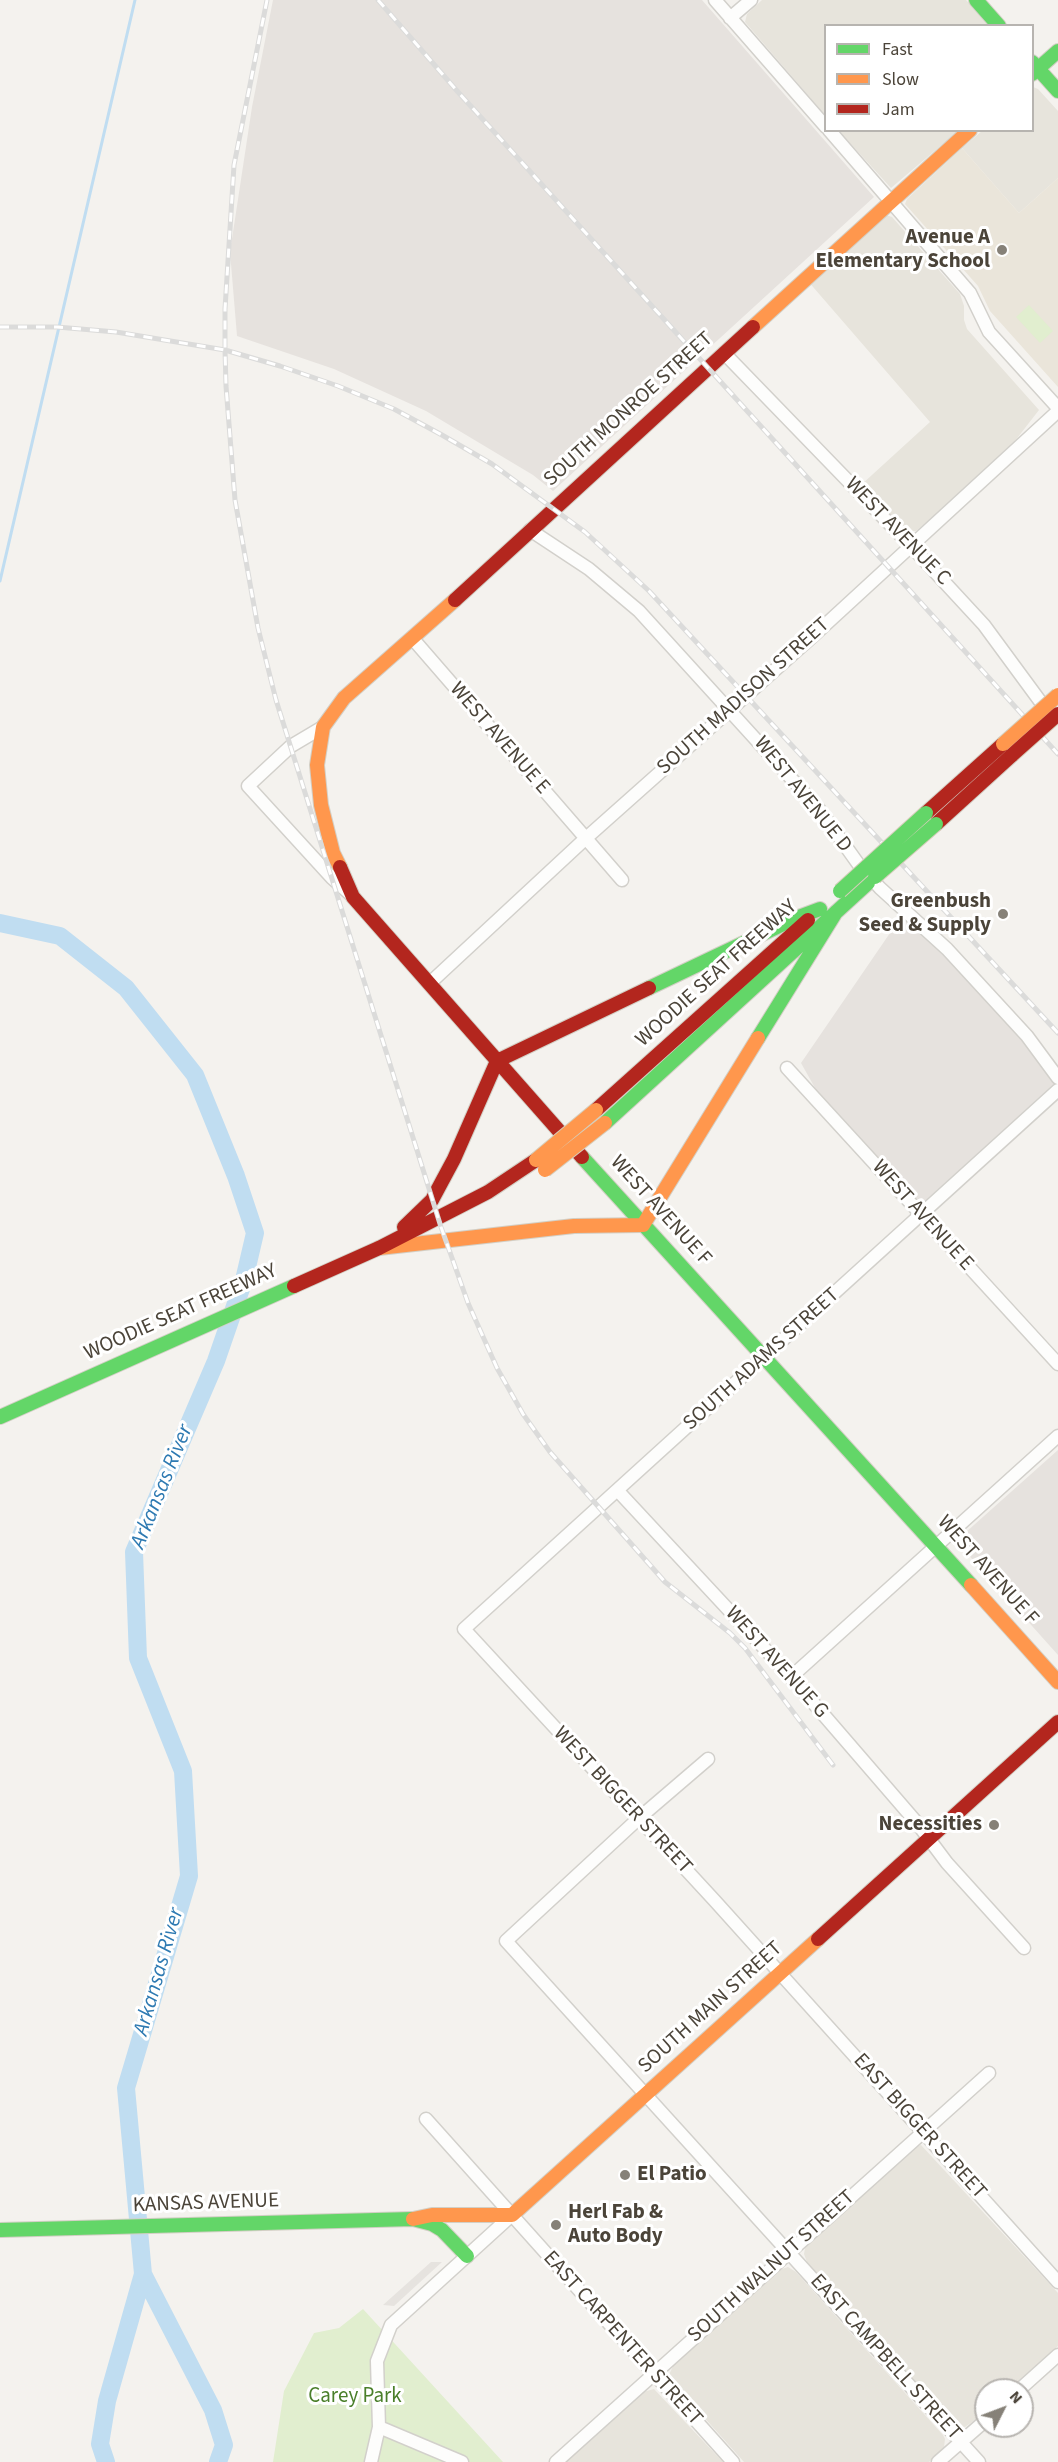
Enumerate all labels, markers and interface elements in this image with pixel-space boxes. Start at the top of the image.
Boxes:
legend [824,24,1034,132]
text: Fast [882,37,913,62]
text: Slow [882,67,919,92]
text: Jam [882,97,915,122]
place label: Avenue A Elementary School [816,225,990,275]
marker: Avenue A Elementary School [995,243,1009,257]
street label: SOUTH MONROE STREET [539,327,719,493]
street label: WEST AVENUE C [839,472,955,592]
street label: SOUTH MADISON STREET [653,613,835,781]
street label: WEST AVENUE E [443,678,555,800]
street label: WEST AVENUE D [747,732,857,858]
place label: Greenbush Seed & Supply [859,889,991,939]
street label: WOODIE SEAT FREEWAY [631,895,803,1053]
marker: Greenbush Seed & Supply [996,907,1010,921]
street label: WEST AVENUE F [604,1151,716,1271]
street label: WEST AVENUE E [866,1155,978,1277]
street label: WOODIE SEAT FREEWAY [81,1259,281,1367]
street label: SOUTH ADAMS STREET [679,1283,845,1437]
water label: Arkansas River [126,1421,200,1553]
street label: WEST AVENUE F [931,1511,1043,1631]
street label: WEST AVENUE G [719,1602,833,1724]
street label: WEST BIGGER STREET [547,1722,697,1880]
place label: Necessities [879,1812,982,1838]
marker: Necessities [987,1818,1001,1832]
water label: Arkansas River [129,1905,191,2039]
street label: SOUTH MAIN STREET [634,1937,788,2079]
street label: EAST BIGGER STREET [847,2049,991,2205]
place label: El Patio [637,2162,707,2188]
marker: El Patio [618,2168,632,2182]
street label: SOUTH WALNUT STREET [683,2185,861,2349]
street label: KANSAS AVENUE [133,2189,279,2219]
place label: Herl Fab & Auto Body [568,2200,663,2250]
marker: Herl Fab & Auto Body [549,2218,563,2232]
street label: EAST CARPENTER STREET [537,2246,707,2432]
street label: EAST CAMPBELL STREET [804,2270,966,2446]
north arrow [974,2378,1034,2438]
park label: Carey Park [308,2384,402,2410]
text: N [1004,2386,1028,2409]

